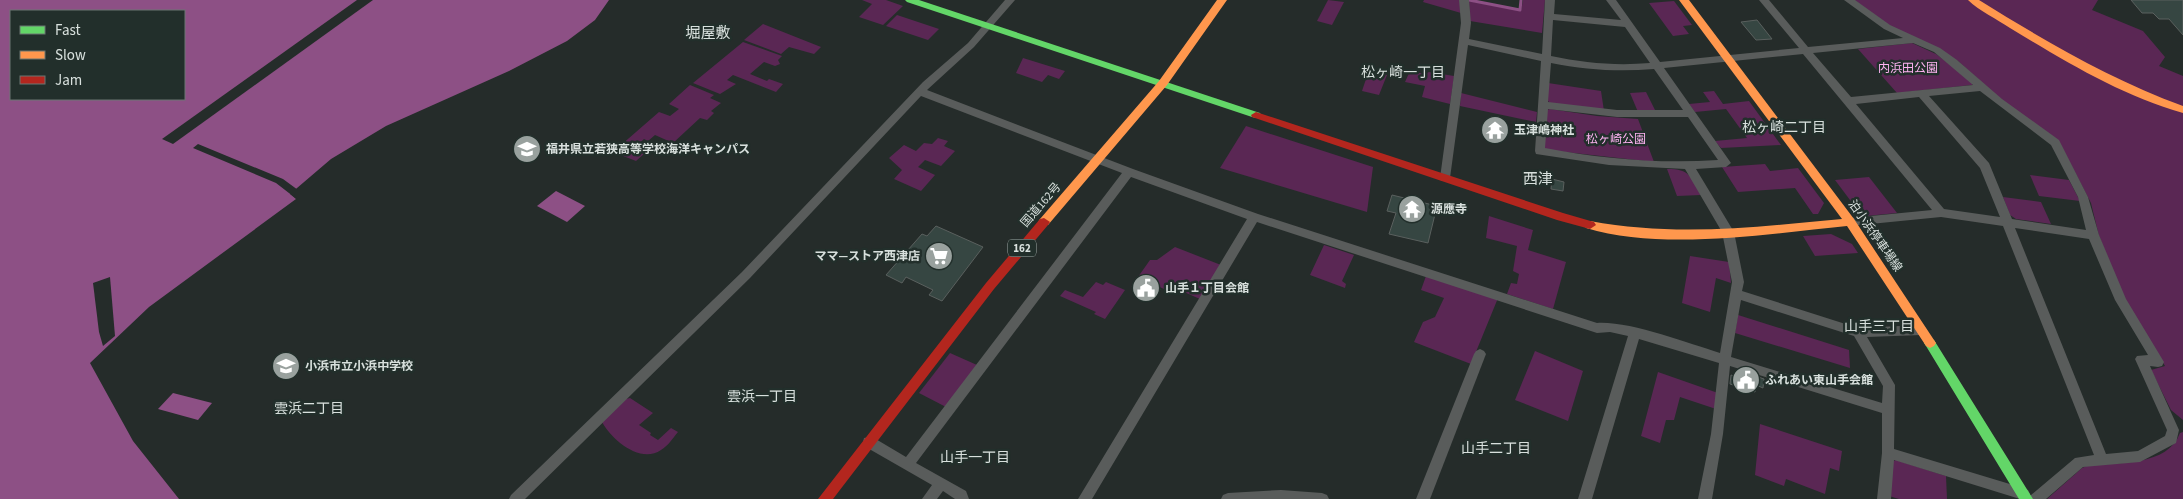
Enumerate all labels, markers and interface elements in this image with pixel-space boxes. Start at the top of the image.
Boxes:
legend [10,10,185,100]
text: Fast [55,20,81,41]
district label: 堀屋敷 [685,23,731,44]
text: Slow [55,45,86,66]
park label: 内浜田公園 [1878,60,1938,77]
district label: 松ヶ崎一丁目 [1361,63,1445,83]
text: Jam [55,70,82,91]
temple icon: 玉津嶋神社 [1480,115,1510,145]
district label: 松ヶ崎二丁目 [1742,118,1826,138]
place label: 玉津嶋神社 [1514,122,1574,139]
park label: 松ヶ崎公園 [1586,131,1646,148]
school or university icon: 福井県立若狭高等学校海洋キャンパス [512,134,542,164]
place label: 福井県立若狭高等学校海洋キャンパス [546,141,750,158]
district label: 西津 [1523,169,1553,190]
street label: 国道162号 [1017,179,1065,231]
temple icon: 源應寺 [1397,194,1427,224]
street label: 泊小浜停車場線 [1844,197,1906,275]
place label: 源應寺 [1431,201,1467,218]
road number: 162 [1008,240,1036,256]
supermarket icon: ママ―ストア西津店 [924,241,954,271]
place label: ママ―ストア西津店 [814,248,920,265]
public building icon: 山手１丁目会館 [1131,273,1161,303]
place label: 山手１丁目会館 [1165,280,1249,297]
district label: 山手三丁目 [1844,317,1914,337]
school or university icon: 小浜市立小浜中学校 [271,351,301,381]
place label: 小浜市立小浜中学校 [305,358,413,375]
public building icon: ふれあい東山手会館 [1731,365,1761,395]
place label: ふれあい東山手会館 [1765,372,1873,389]
district label: 雲浜一丁目 [727,387,797,407]
district label: 雲浜二丁目 [274,399,344,419]
district label: 山手二丁目 [1461,439,1531,459]
district label: 山手一丁目 [940,448,1010,468]

